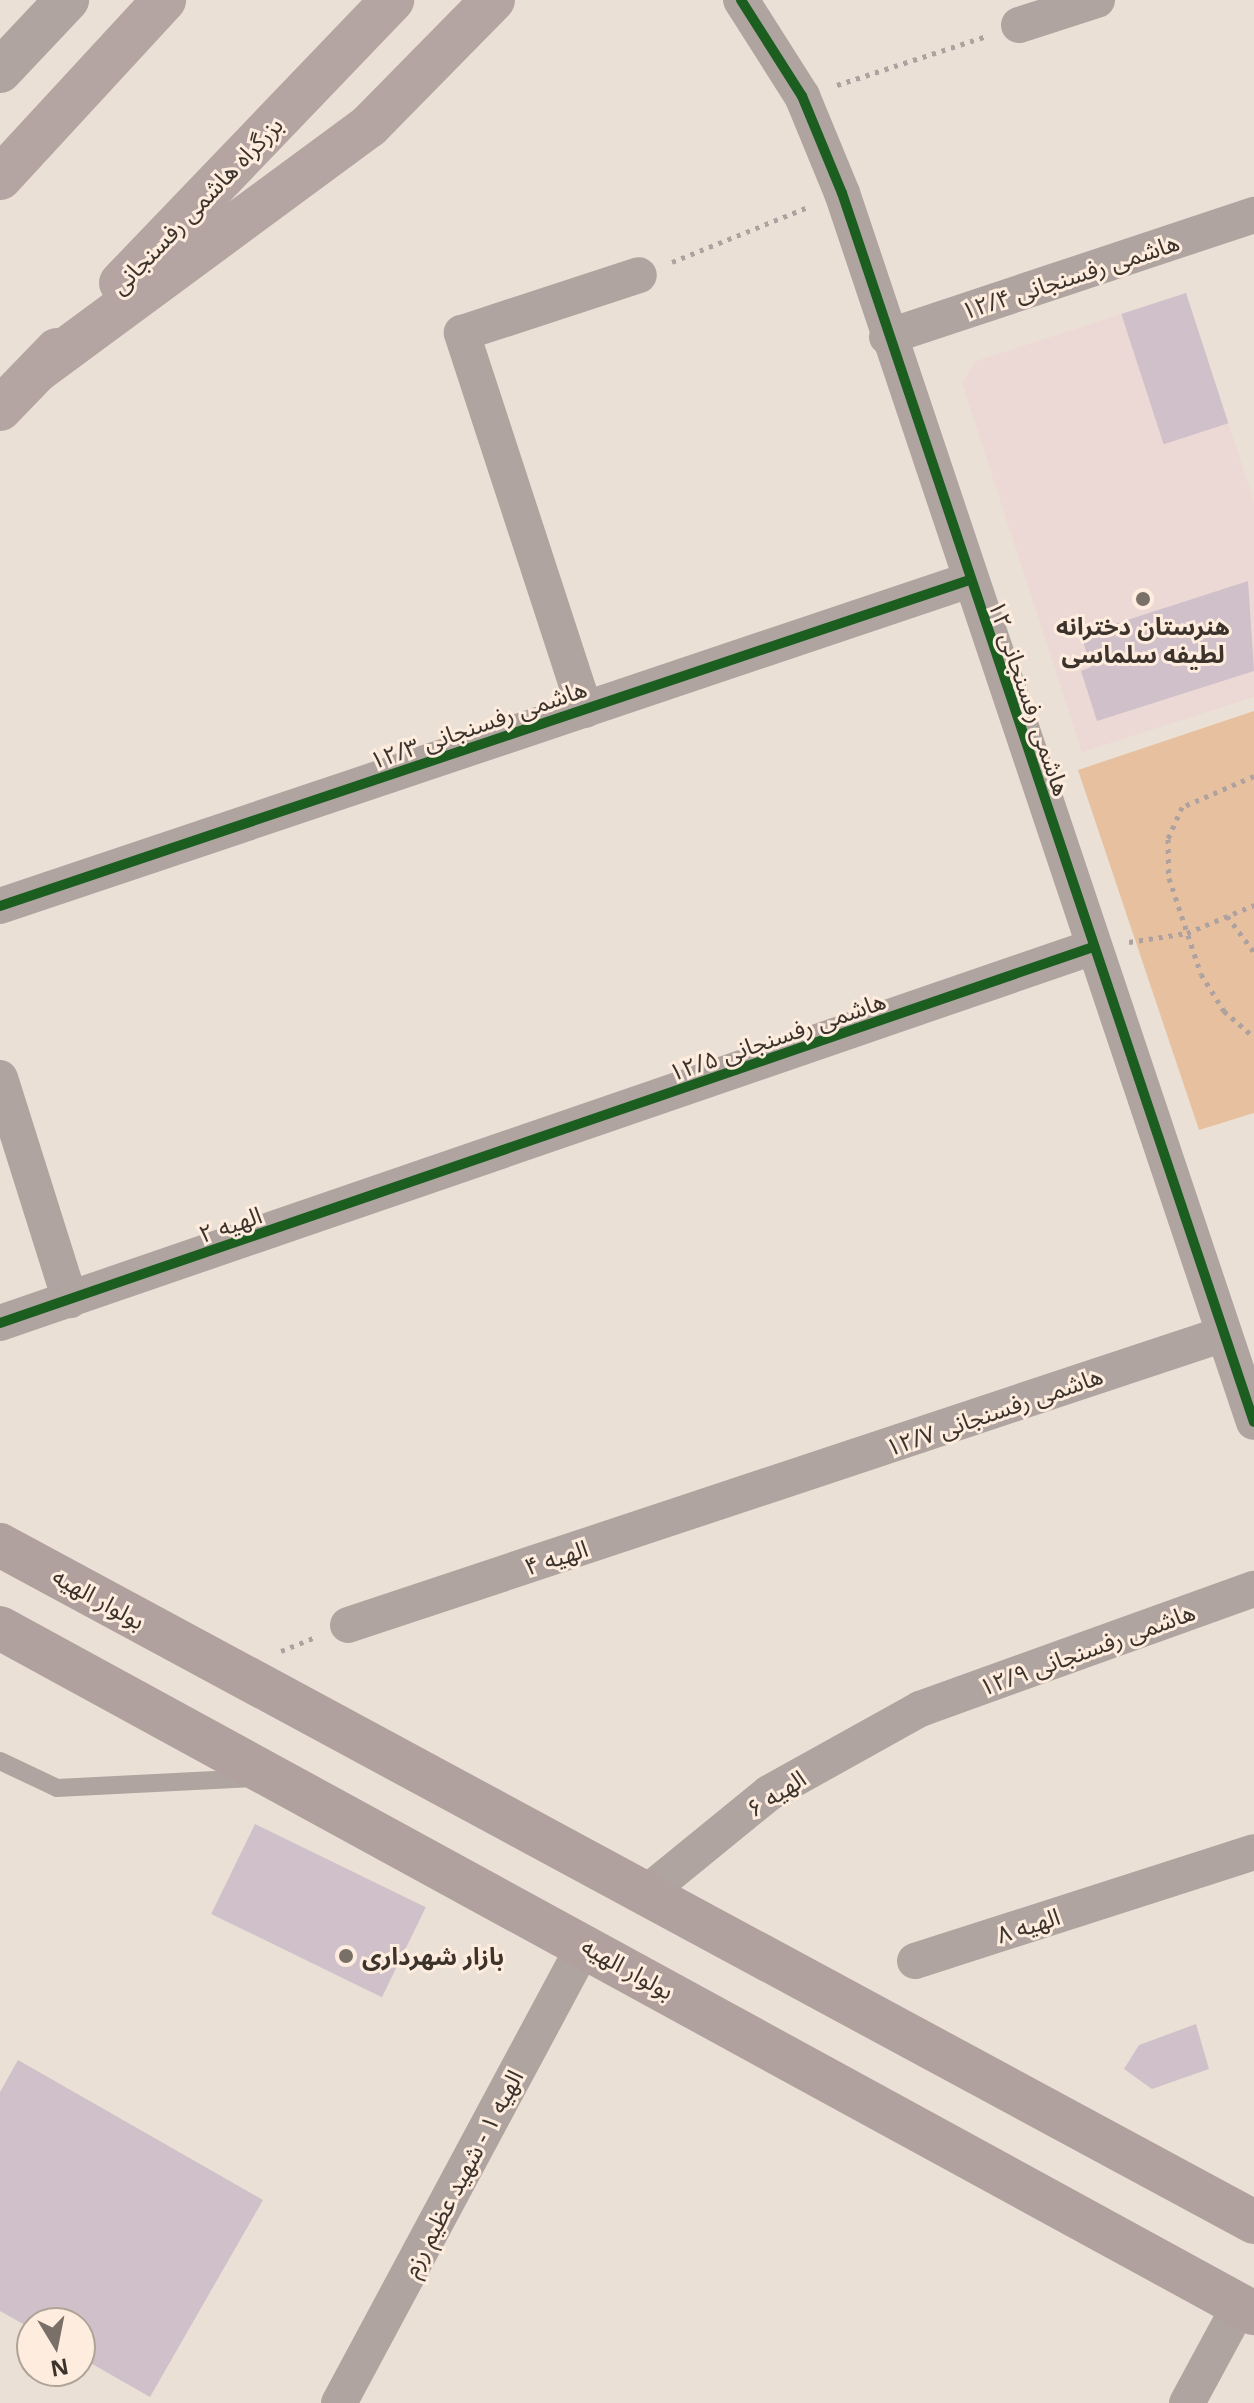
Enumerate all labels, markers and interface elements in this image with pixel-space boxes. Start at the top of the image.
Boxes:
street label: بزرگراه هاشمی رفسنجانی [104,110,288,300]
street label: هاشمی رفسنجانی ۱۲/۴ [957,227,1183,325]
marker: هنرستان دخترانه لطیفه سلماسی [1134,590,1152,608]
street label: هاشمی رفسنجانی ۱۲ [983,596,1077,800]
place label: هنرستان دخترانه لطیفه سلماسی [1056,612,1230,668]
street label: هاشمی رفسنجانی ۱۲/۳ [366,673,590,775]
street label: هاشمی رفسنجانی ۱۲/۵ [665,985,889,1087]
street label: الهیه ۲ [195,1200,265,1248]
street label: هاشمی رفسنجانی ۱۲/۷ [882,1360,1106,1462]
street label: الهیه ۴ [521,1533,591,1581]
street label: بولوار الهیه [48,1561,150,1635]
street label: هاشمی رفسنجانی ۱۲/۹ [975,1597,1199,1701]
street label: الهیه ۶ [741,1763,811,1823]
street label: الهیه ۸ [993,1901,1063,1949]
street label: بولوار الهیه [577,1931,679,2005]
place label: بازار شهرداری [362,1942,504,1970]
marker: بازار شهرداری [337,1947,355,1965]
street label: الهیه ۱ - شهید عظیم رزم [395,2065,529,2281]
north arrow [16,2307,96,2387]
text: N [48,2352,71,2385]

